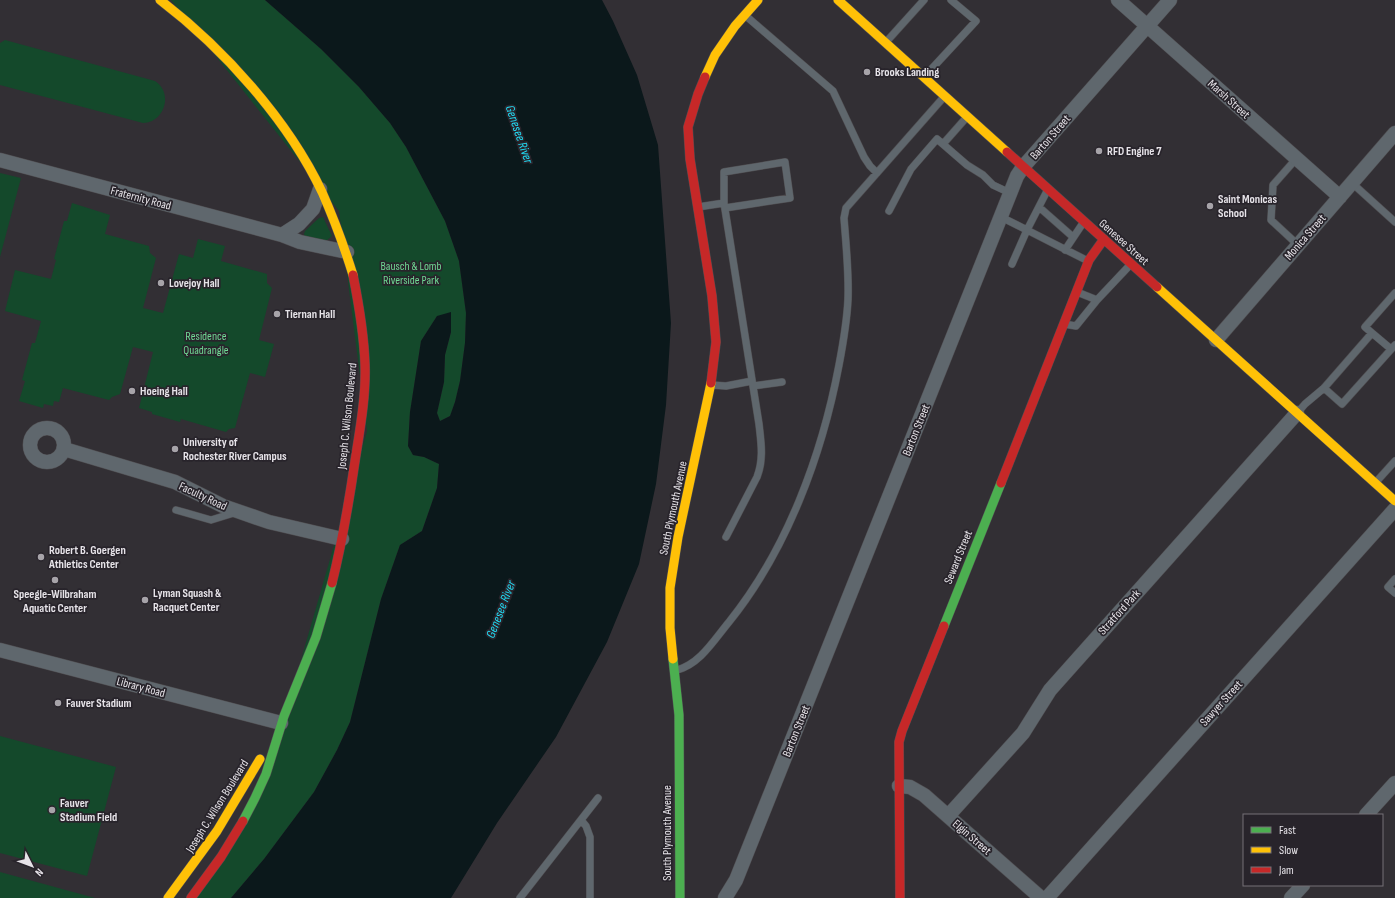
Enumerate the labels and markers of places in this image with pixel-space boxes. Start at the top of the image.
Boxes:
place label: Brooks Landing [875,65,939,80]
marker: Brooks Landing [862,67,872,77]
place label: RFD Engine 7 [1107,144,1162,159]
marker: RFD Engine 7 [1094,146,1104,156]
place label: Saint Monicas School [1218,192,1277,221]
marker: Saint Monicas School [1205,201,1215,211]
place label: Lovejoy Hall [169,276,219,291]
marker: Lovejoy Hall [156,278,166,288]
place label: Tiernan Hall [285,307,335,322]
marker: Tiernan Hall [272,309,282,319]
place label: Hoeing Hall [140,384,188,399]
marker: Hoeing Hall [127,386,137,396]
place label: University of Rochester River Campus [183,435,287,464]
marker: University of Rochester River Campus [170,444,180,454]
place label: Robert B. Goergen Athletics Center [48,543,126,572]
marker: Robert B. Goergen Athletics Center [36,552,46,562]
marker: Speegle-Wilbraham Aquatic Center [50,575,60,585]
place label: Lyman Squash & Racquet Center [153,586,222,615]
place label: Speegle-Wilbraham Aquatic Center [14,587,97,616]
marker: Lyman Squash & Racquet Center [140,595,150,605]
place label: Fauver Stadium [66,696,132,711]
marker: Fauver Stadium [53,698,63,708]
place label: Fauver Stadium Field [60,796,117,825]
marker: Fauver Stadium Field [47,805,57,815]

